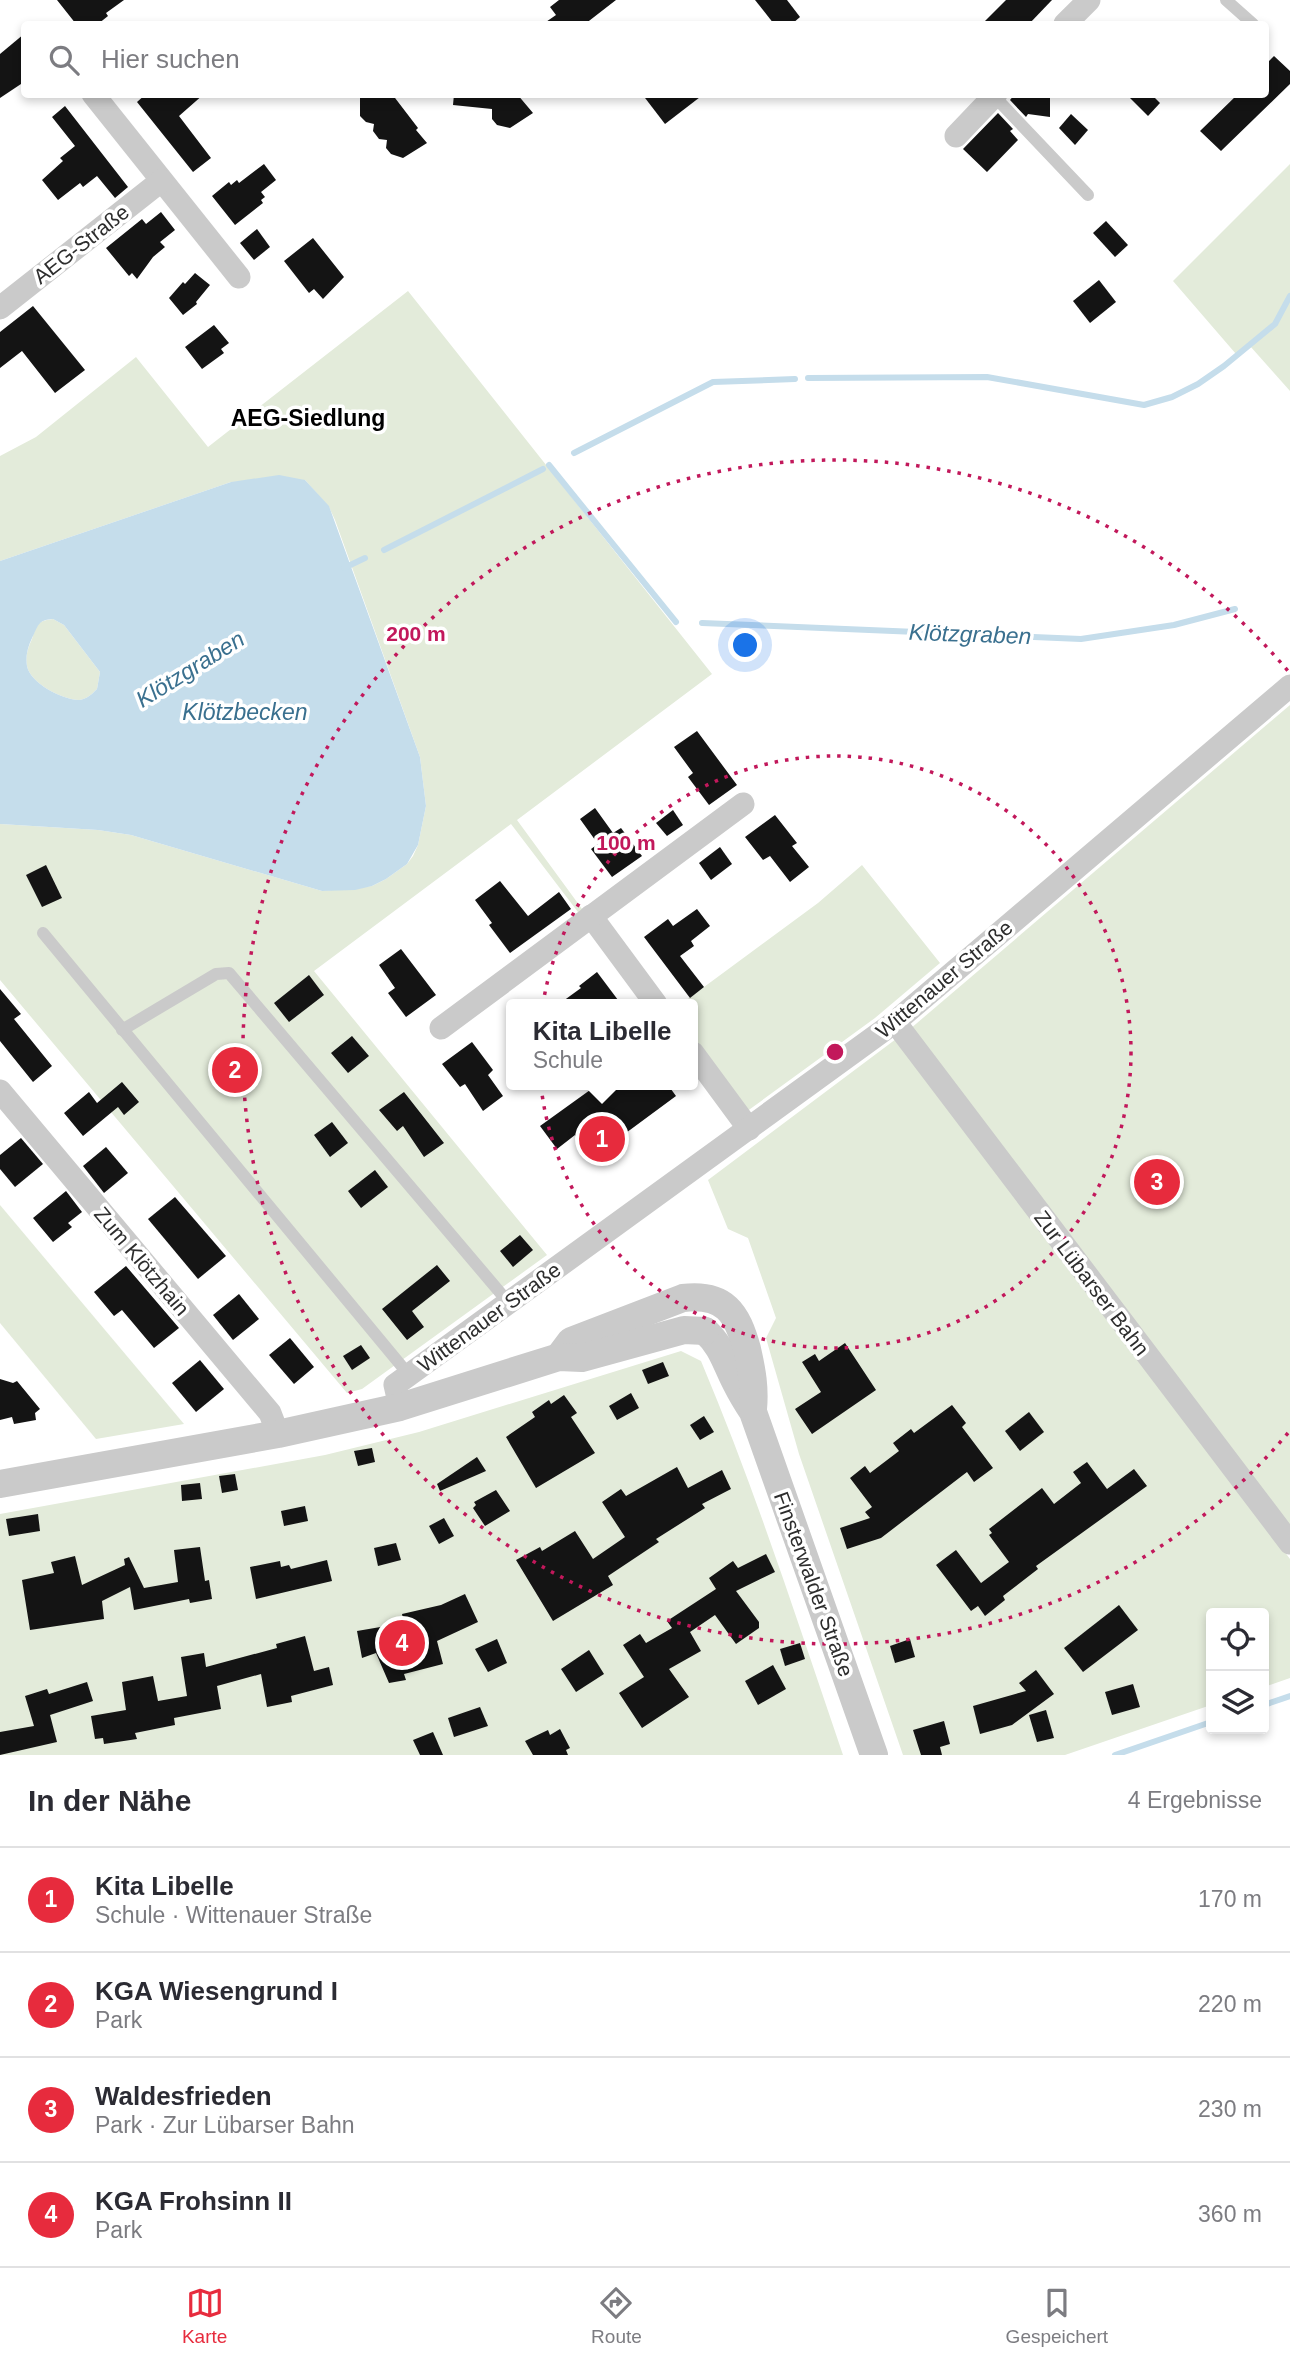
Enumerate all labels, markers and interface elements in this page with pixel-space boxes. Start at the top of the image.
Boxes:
search box [21,21,1269,98]
icon: search [45,41,83,79]
text: Hier suchen [101,44,240,74]
street label: AEG-Straße [29,200,133,288]
district label: AEG-Siedlung [231,405,385,431]
water label: Klötzgraben [908,619,1032,649]
text: 200 m [386,622,446,645]
water label: Klötzgraben [131,625,249,713]
your location [728,628,762,662]
water label: Klötzbecken [182,699,308,725]
text: 100 m [596,831,656,854]
street label: Wittenauer Straße [871,915,1017,1043]
popup [506,999,698,1090]
text: Kita Libelle [533,1016,671,1046]
centre of rings [823,1040,847,1064]
pin: 2 [212,1044,258,1096]
text: Schule [533,1047,603,1073]
pin: 1 [579,1113,625,1165]
pin: 3 [1134,1156,1180,1208]
street label: Zum Klötzhain [90,1202,194,1320]
street label: Zur Lübarser Bahn [1030,1206,1154,1360]
street label: Wittenauer Straße [413,1258,565,1376]
street label: Finsterwalder Straße [770,1488,858,1680]
map controls [1206,1608,1269,1734]
button: locate [1206,1608,1269,1671]
pin: 4 [379,1617,425,1669]
button: layers [1206,1671,1269,1734]
text: In der Nähe [28,1784,191,1817]
text: 4 Ergebnisse [1128,1787,1262,1813]
text: Kita Libelle [95,1871,234,1901]
text: 1 [45,1886,57,1912]
text: 170 m [1198,1886,1262,1912]
text: Schule · Wittenauer Straße [95,1902,372,1928]
text: KGA Wiesengrund I [95,1976,338,2006]
text: 2 [45,1991,57,2017]
text: 220 m [1198,1991,1262,2017]
text: Park [95,2007,142,2033]
text: Waldesfrieden [95,2081,272,2111]
text: 3 [45,2096,57,2122]
text: 230 m [1198,2096,1262,2122]
text: Park · Zur Lübarser Bahn [95,2112,355,2138]
text: KGA Frohsinn II [95,2186,292,2216]
text: 4 [45,2201,57,2227]
text: 360 m [1198,2201,1262,2227]
text: Park [95,2217,142,2243]
tab: Karte [182,2284,227,2348]
tab: Route [591,2284,642,2348]
tab: Gespeichert [1006,2284,1108,2348]

